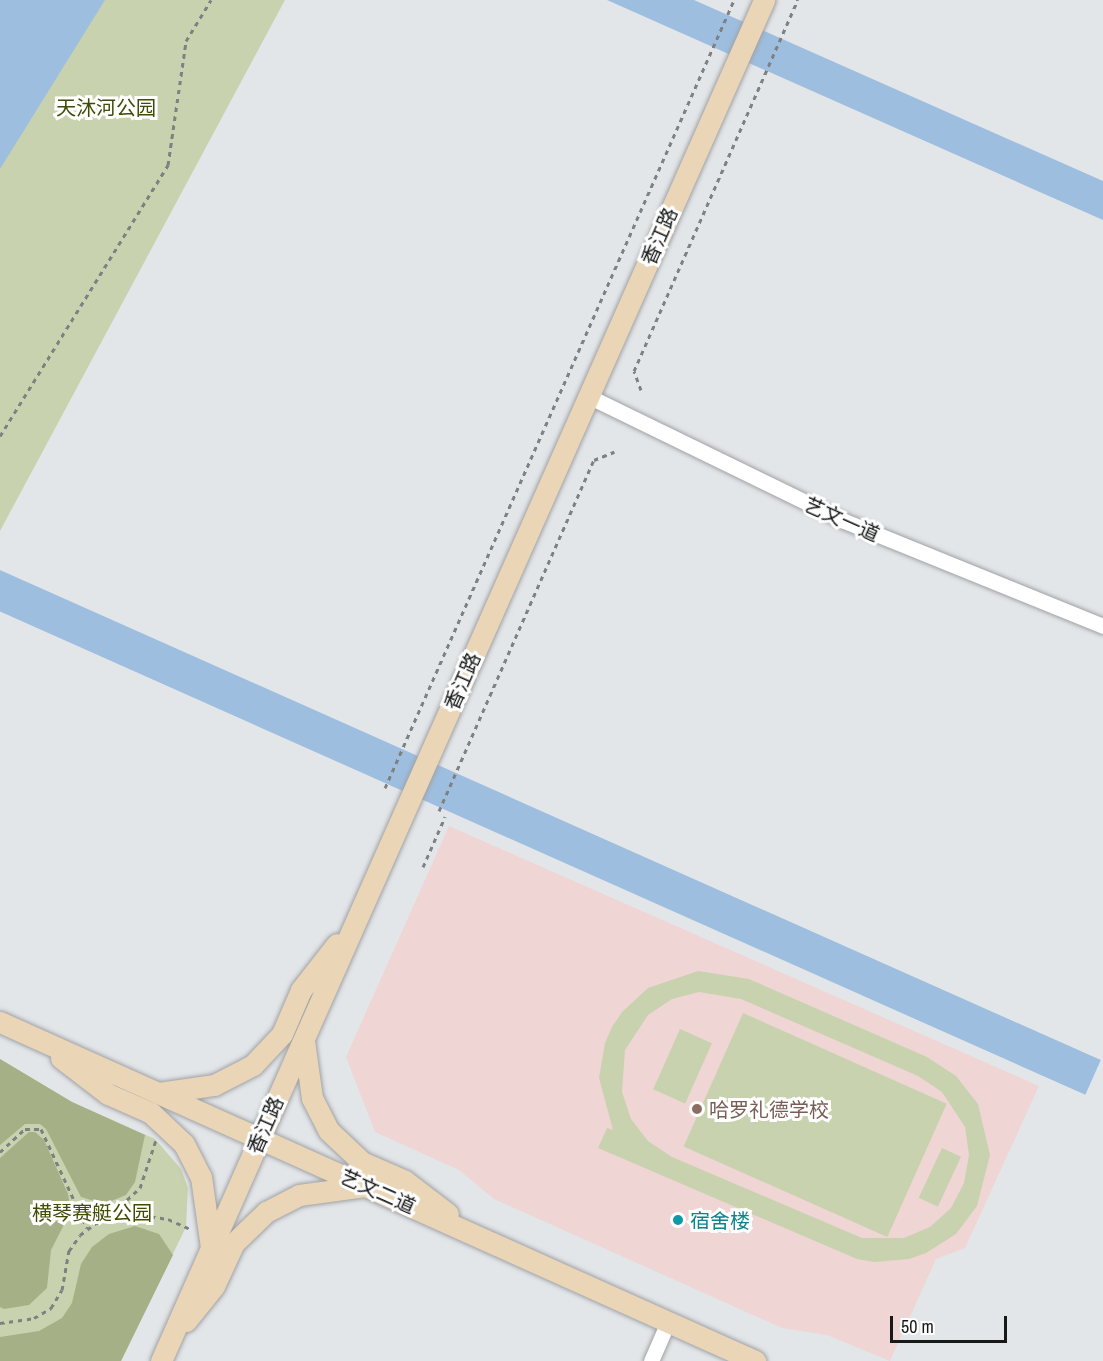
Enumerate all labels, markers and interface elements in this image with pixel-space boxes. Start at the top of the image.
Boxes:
park label: 天沐河公园 [56,95,156,119]
street label: 香江路 [636,204,682,268]
street label: 艺文一道 [801,492,883,546]
street label: 香江路 [439,649,485,713]
street label: 香江路 [242,1093,288,1157]
place label: 哈罗礼德学校 [709,1097,829,1121]
marker: 哈罗礼德学校 [690,1102,704,1116]
street label: 艺文二道 [337,1164,419,1218]
park label: 横琴赛艇公园 [32,1200,152,1224]
place label: 宿舍楼 [690,1208,750,1232]
marker: 宿舍楼 [671,1213,685,1227]
scale bar [893,1304,1010,1342]
text: 50 m [901,1314,934,1339]

